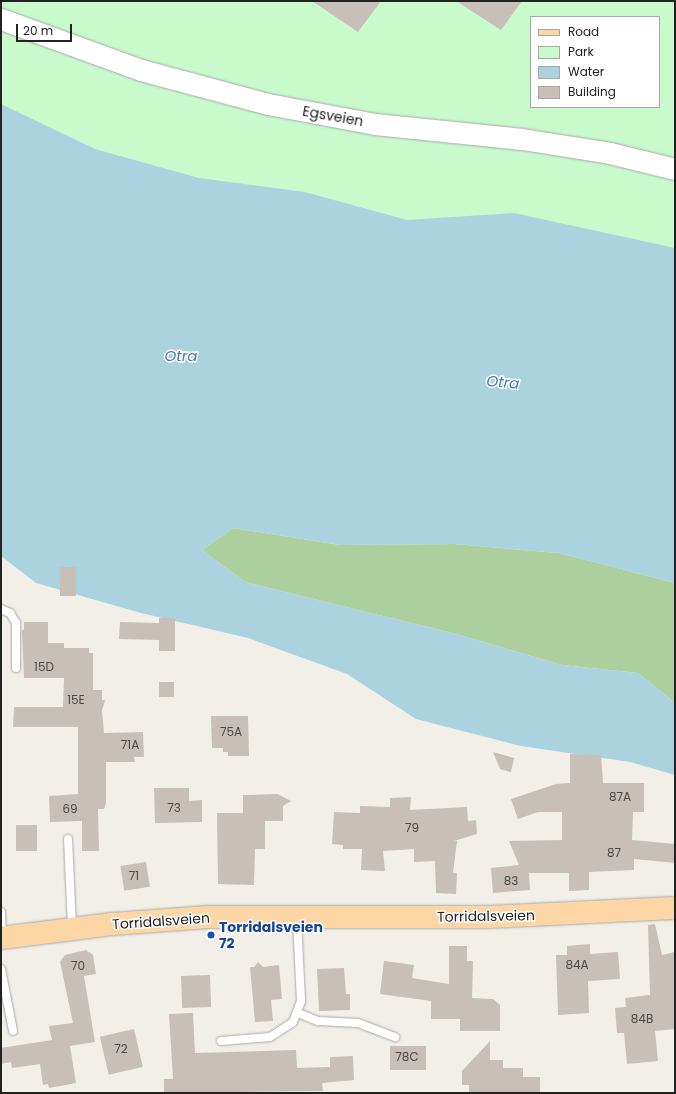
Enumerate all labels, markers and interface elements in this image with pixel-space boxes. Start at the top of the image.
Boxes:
scale bar [18,16,74,42]
legend [530,16,660,108]
text: 20 m [23,22,53,39]
text: Road [568,23,599,40]
text: Park [568,43,594,60]
text: Water [568,63,604,80]
text: Building [568,83,616,100]
street label: Egsveien [301,102,365,130]
water label: Otra [165,347,197,365]
water label: Otra [486,372,520,392]
house number: 15D [34,660,54,674]
house number: 15E [67,693,85,707]
house number: 75A [220,725,242,739]
house number: 71A [121,738,139,752]
house number: 87A [609,790,631,804]
house number: 73 [167,801,181,815]
house number: 69 [62,802,78,816]
house number: 79 [405,821,419,835]
house number: 87 [607,846,621,860]
house number: 71 [129,869,139,883]
house number: 83 [504,874,518,888]
street label: Torridalsveien [437,907,535,925]
street label: Torridalsveien [112,909,210,933]
place label: Torridalsveien 72 [219,919,323,952]
marker: Torridalsveien 72 [206,930,216,940]
house number: 84A [565,958,589,972]
house number: 70 [71,959,85,973]
house number: 84B [631,1012,653,1026]
house number: 72 [114,1042,128,1056]
house number: 78C [395,1050,419,1064]

